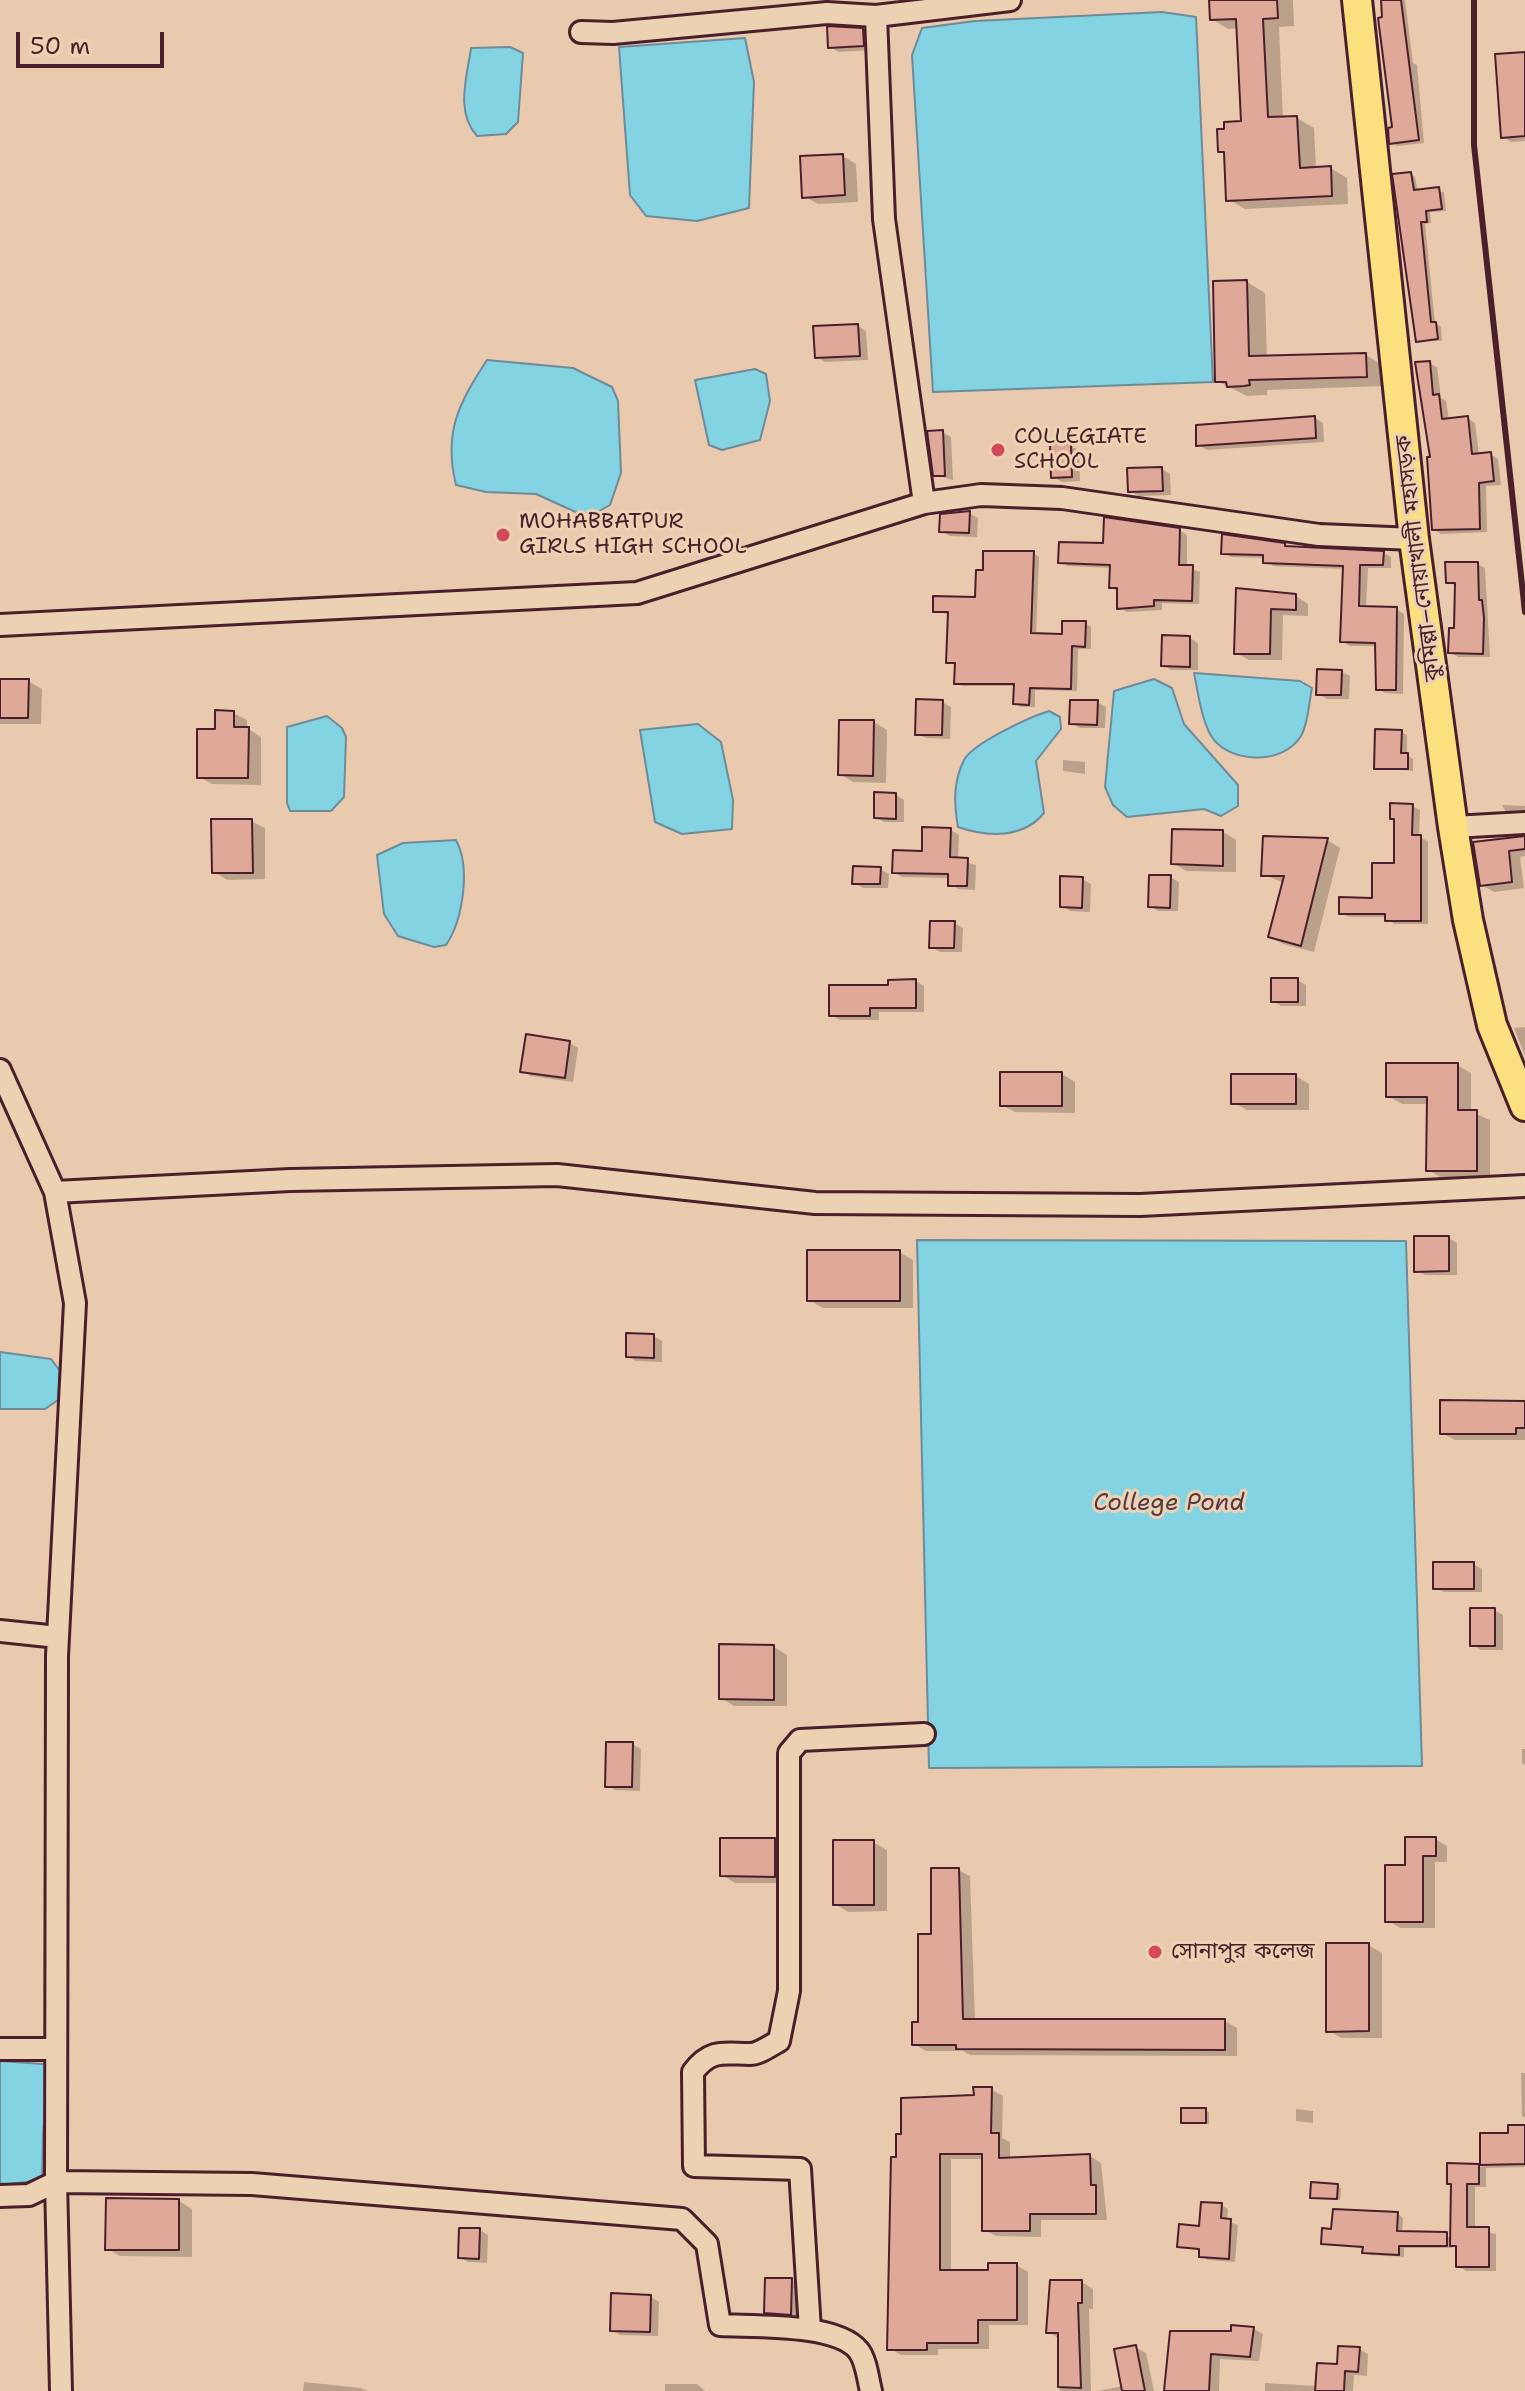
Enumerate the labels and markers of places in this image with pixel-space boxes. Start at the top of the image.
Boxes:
place label: COLLEGIATE SCHOOL [1014,424,1147,476]
marker: COLLEGIATE SCHOOL [989,441,1007,459]
place label: MOHABBATPUR GIRLS HIGH SCHOOL [519,509,747,560]
marker: MOHABBATPUR GIRLS HIGH SCHOOL [494,526,512,544]
place label: সোনাপুর কলেজ [1171,1939,1315,1965]
marker: সোনাপুর কলেজ [1146,1943,1164,1961]

